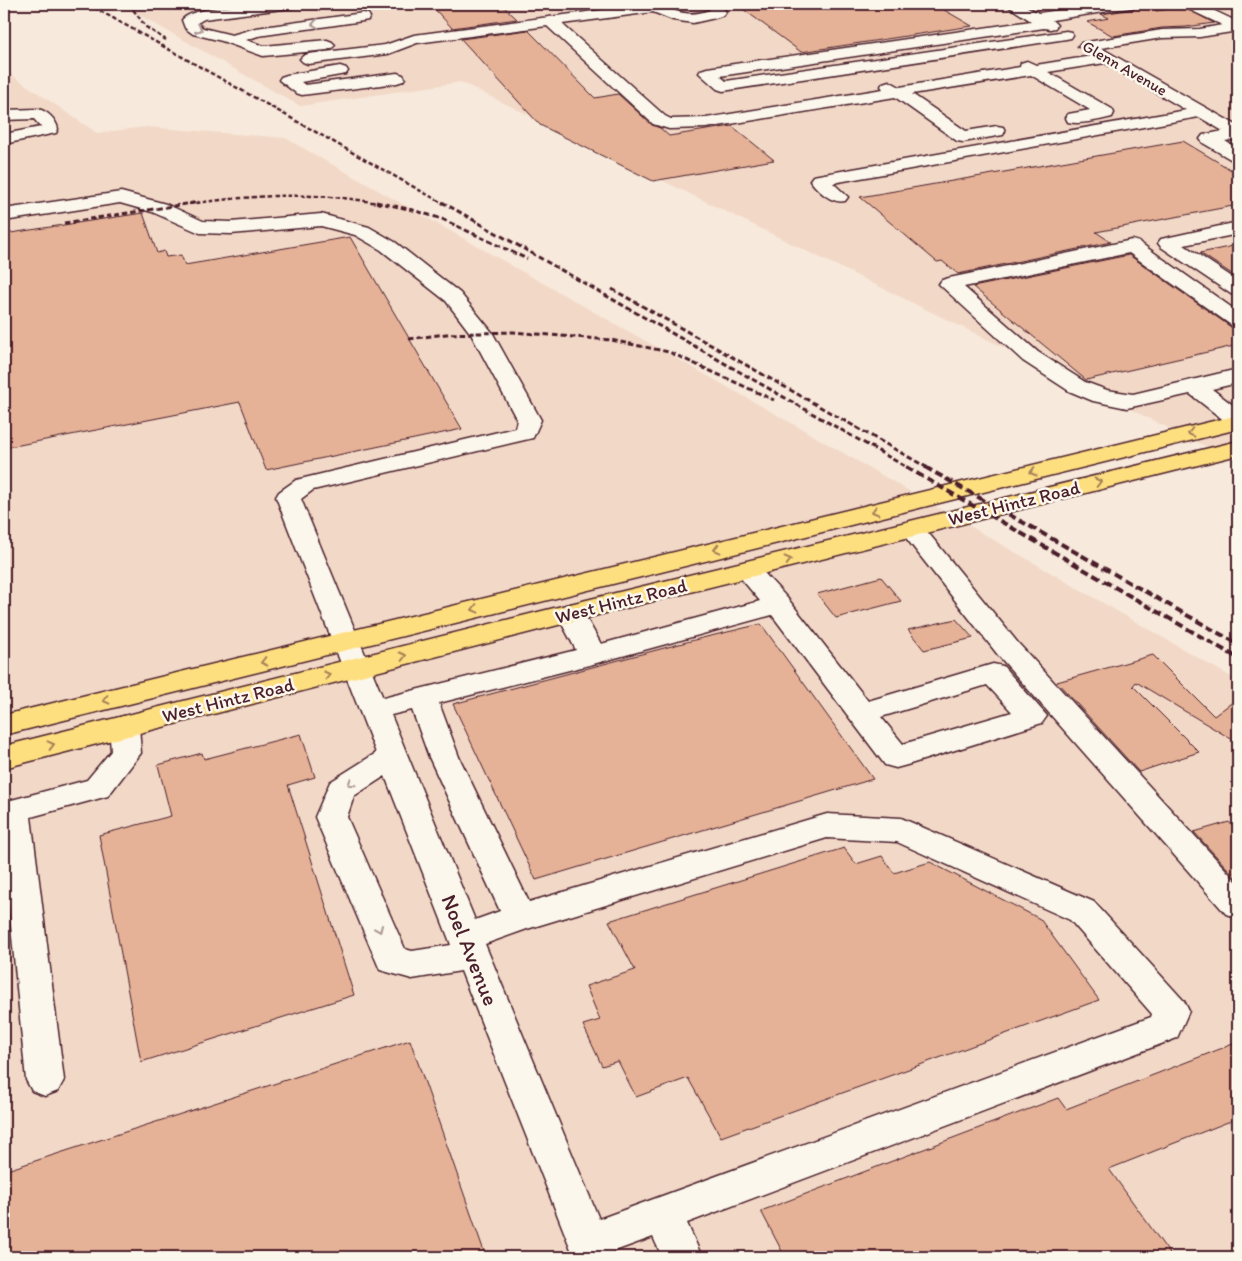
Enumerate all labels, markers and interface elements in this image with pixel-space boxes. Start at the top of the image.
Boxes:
one-way arrow [311,18,319,28]
one-way arrow [194,23,203,34]
street label: Glenn Avenue [1079,36,1171,100]
one-way arrow [1187,428,1195,438]
one-way arrow [1029,466,1038,477]
street label: West Hintz Road [946,475,1083,530]
one-way arrow [1094,478,1102,488]
one-way arrow [871,505,880,516]
one-way arrow [713,543,722,554]
one-way arrow [783,555,792,566]
street label: West Hintz Road [553,573,690,628]
one-way arrow [471,603,479,614]
one-way arrow [399,651,408,662]
one-way arrow [260,656,269,667]
one-way arrow [323,670,332,681]
street label: West Hintz Road [160,672,297,727]
one-way arrow [103,695,111,705]
one-way arrow [47,740,55,751]
one-way arrow [348,777,357,787]
street label: Noel Avenue [435,890,505,1010]
one-way arrow [372,924,383,933]

